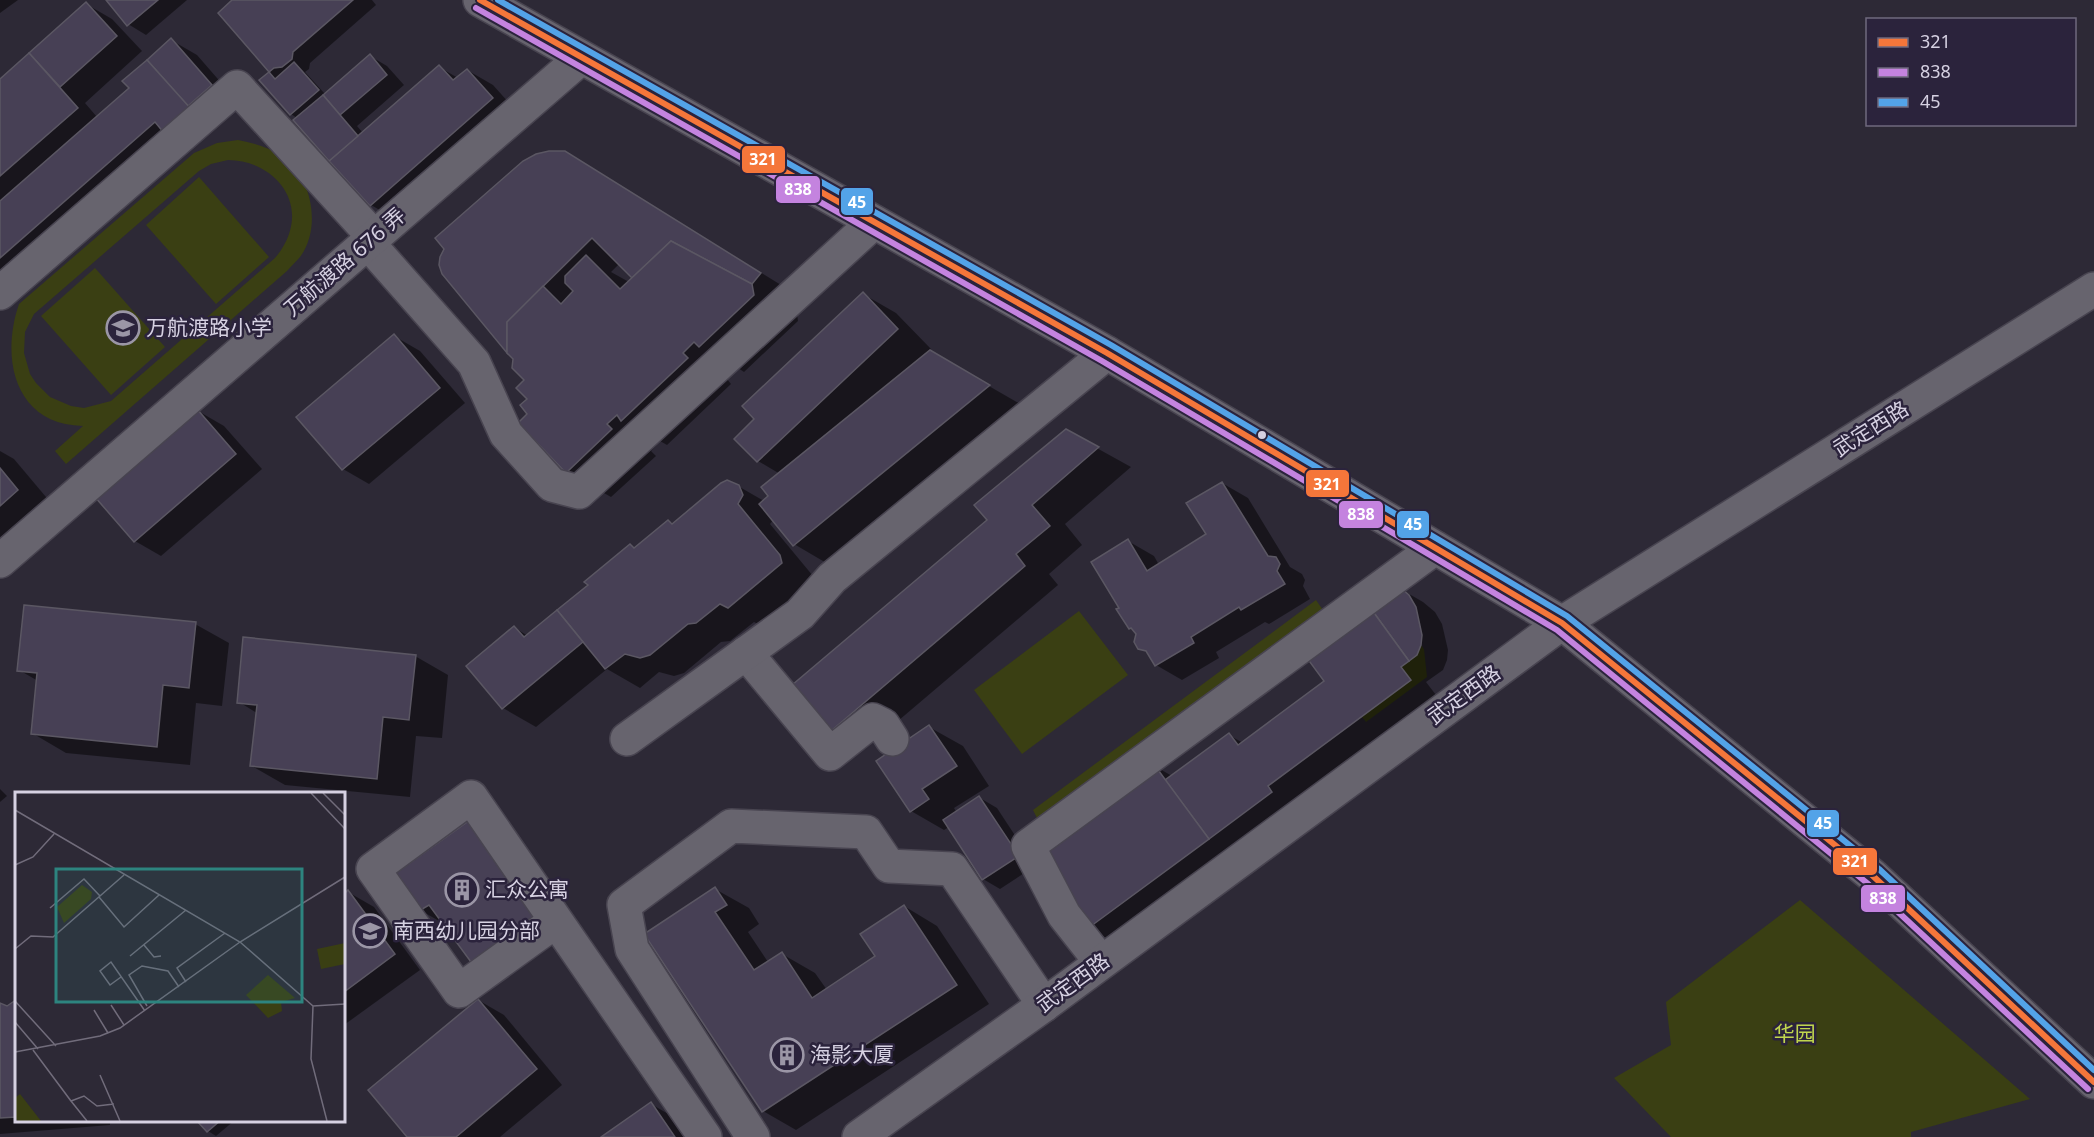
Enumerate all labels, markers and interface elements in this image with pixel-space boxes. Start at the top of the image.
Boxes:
legend [1866,18,2076,126]
text: 321 [1920,29,1951,53]
text: 838 [1920,59,1951,83]
text: 45 [1920,89,1941,113]
line badge: 321 [741,145,786,174]
text: 321 [749,148,777,170]
line badge: 838 [775,175,821,204]
text: 838 [784,178,812,200]
line badge: 45 [840,187,874,216]
text: 45 [848,191,866,213]
street label: 万航渡路 676 弄 [278,201,411,322]
school or university icon: 万航渡路小学 [105,310,141,346]
place label: 万航渡路小学 [146,313,272,341]
street label: 武定西路 [1827,394,1914,462]
unlabelled marker [1256,429,1268,441]
line badge: 321 [1305,469,1350,498]
text: 321 [1313,473,1341,495]
line badge: 838 [1338,500,1384,529]
text: 838 [1347,503,1375,525]
line badge: 45 [1396,510,1430,539]
text: 45 [1404,513,1422,535]
street label: 武定西路 [1421,658,1506,730]
inset map [15,792,345,1122]
line badge: 45 [1806,809,1840,838]
text: 45 [1814,812,1832,834]
line badge: 321 [1832,847,1878,876]
text: 321 [1841,850,1869,872]
building icon: 汇众公寓 [444,872,480,908]
place label: 汇众公寓 [485,875,569,903]
line badge: 838 [1860,884,1906,913]
text: 838 [1869,887,1897,909]
school or university icon: 南西幼儿园分部 [352,913,388,949]
place label: 南西幼儿园分部 [393,916,540,944]
street label: 武定西路 [1030,946,1115,1018]
park label: 华园 [1774,1019,1816,1047]
building icon: 海影大厦 [769,1037,805,1073]
place label: 海影大厦 [810,1040,894,1068]

